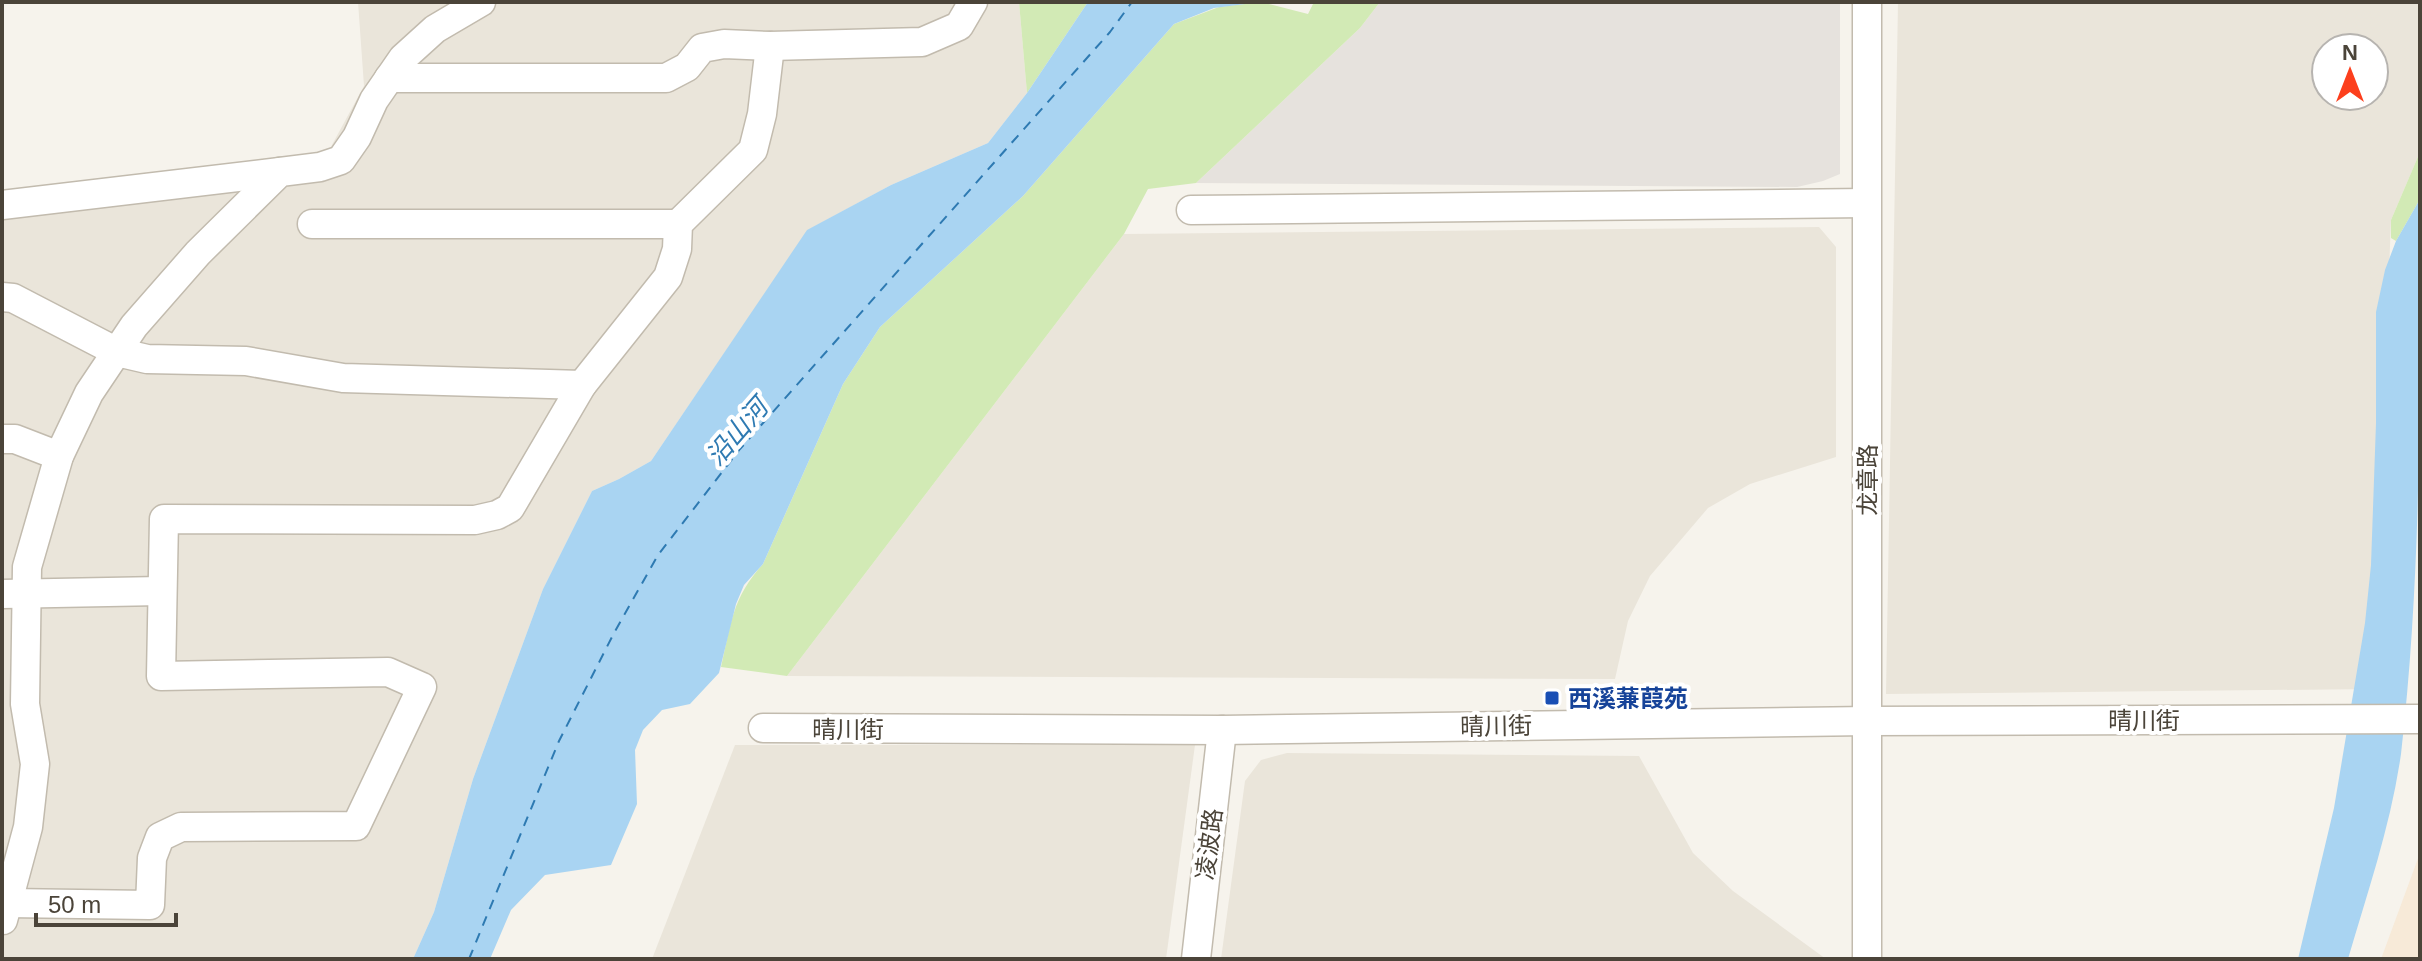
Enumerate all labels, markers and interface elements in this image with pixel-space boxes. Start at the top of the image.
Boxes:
north arrow [2310,32,2390,112]
text: N [2342,40,2358,65]
water label: 沿山河 [700,389,777,471]
street label: 龙章路 [1854,444,1881,516]
place label: 西溪蒹葭苑 [1568,685,1688,712]
marker: 西溪蒹葭苑 [1543,689,1561,707]
street label: 晴川街 [2108,707,2180,734]
street label: 晴川街 [1460,712,1532,740]
street label: 晴川街 [812,716,884,743]
street label: 凌波路 [1191,807,1227,881]
scale bar [36,877,176,927]
text: 50 m [48,891,101,918]

